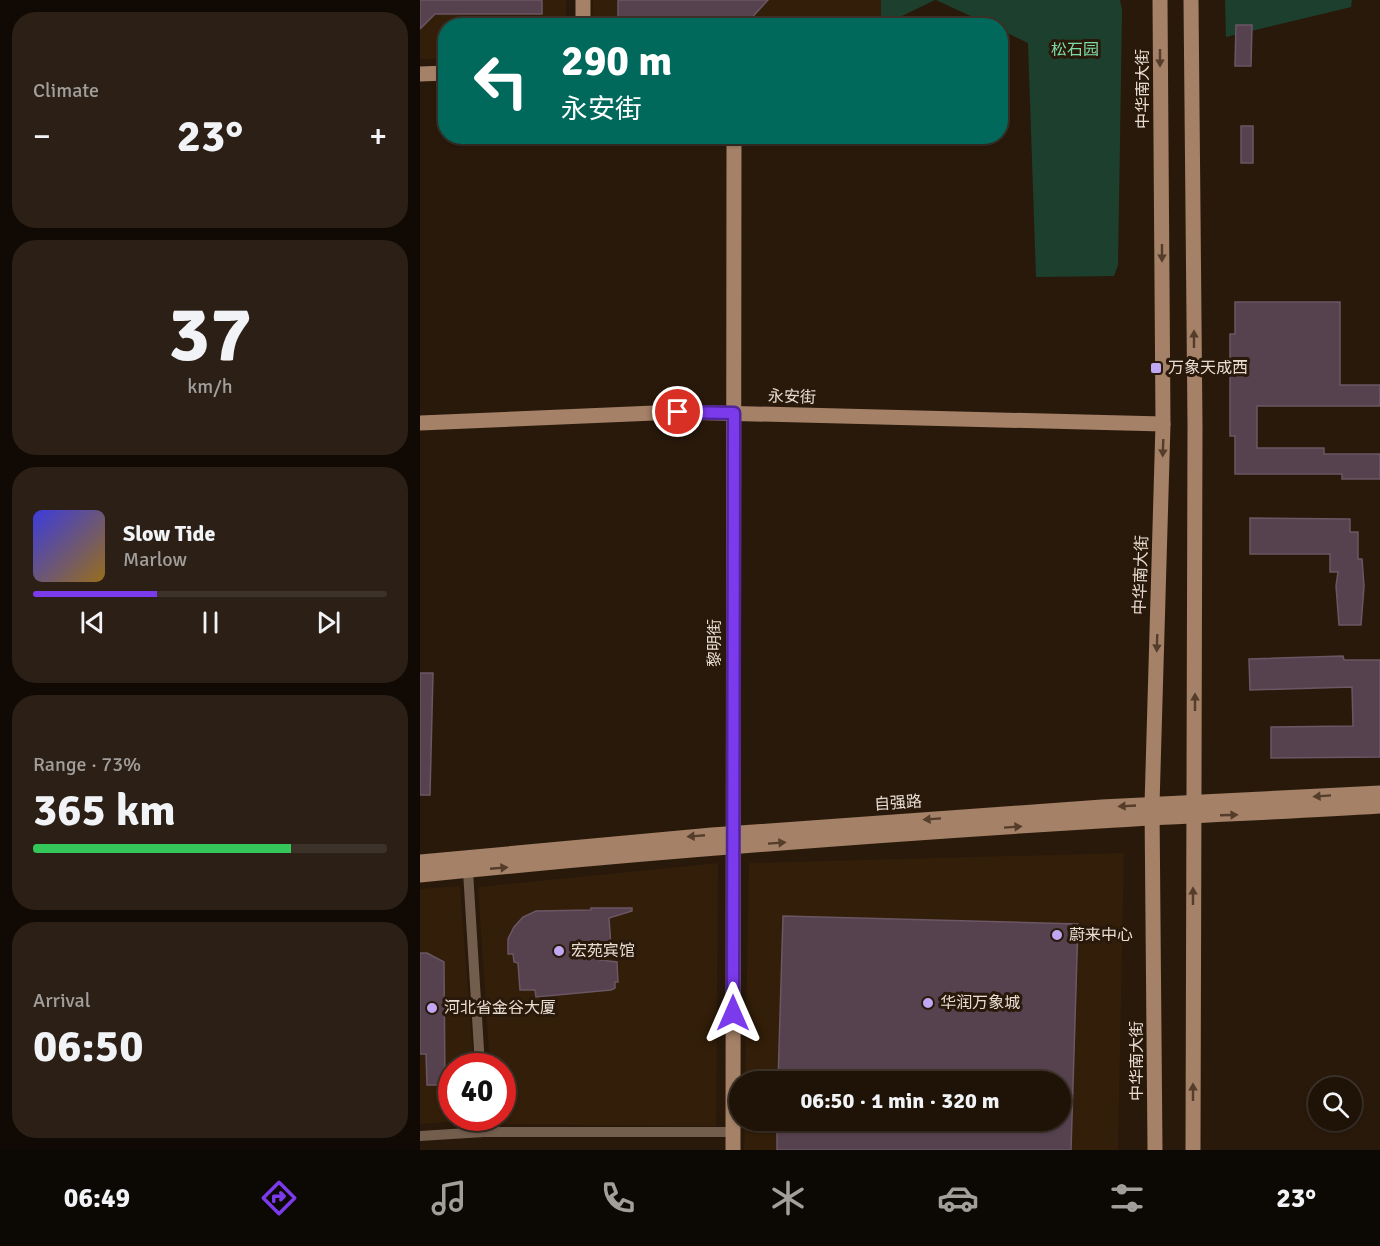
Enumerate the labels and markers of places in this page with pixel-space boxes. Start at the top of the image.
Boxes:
place label: 万象天成西 [1168,358,1248,378]
marker: 万象天成西 [1149,361,1163,375]
pin [652,386,703,437]
place label: 蔚来中心 [1069,925,1133,945]
marker: 蔚来中心 [1050,928,1064,942]
place label: 宏苑宾馆 [571,941,635,961]
marker: 宏苑宾馆 [552,944,566,958]
place label: 华润万象城 [940,993,1020,1013]
marker: 华润万象城 [921,996,935,1010]
place label: 河北省金谷大厦 [444,998,556,1018]
marker: 河北省金谷大厦 [425,1001,439,1015]

